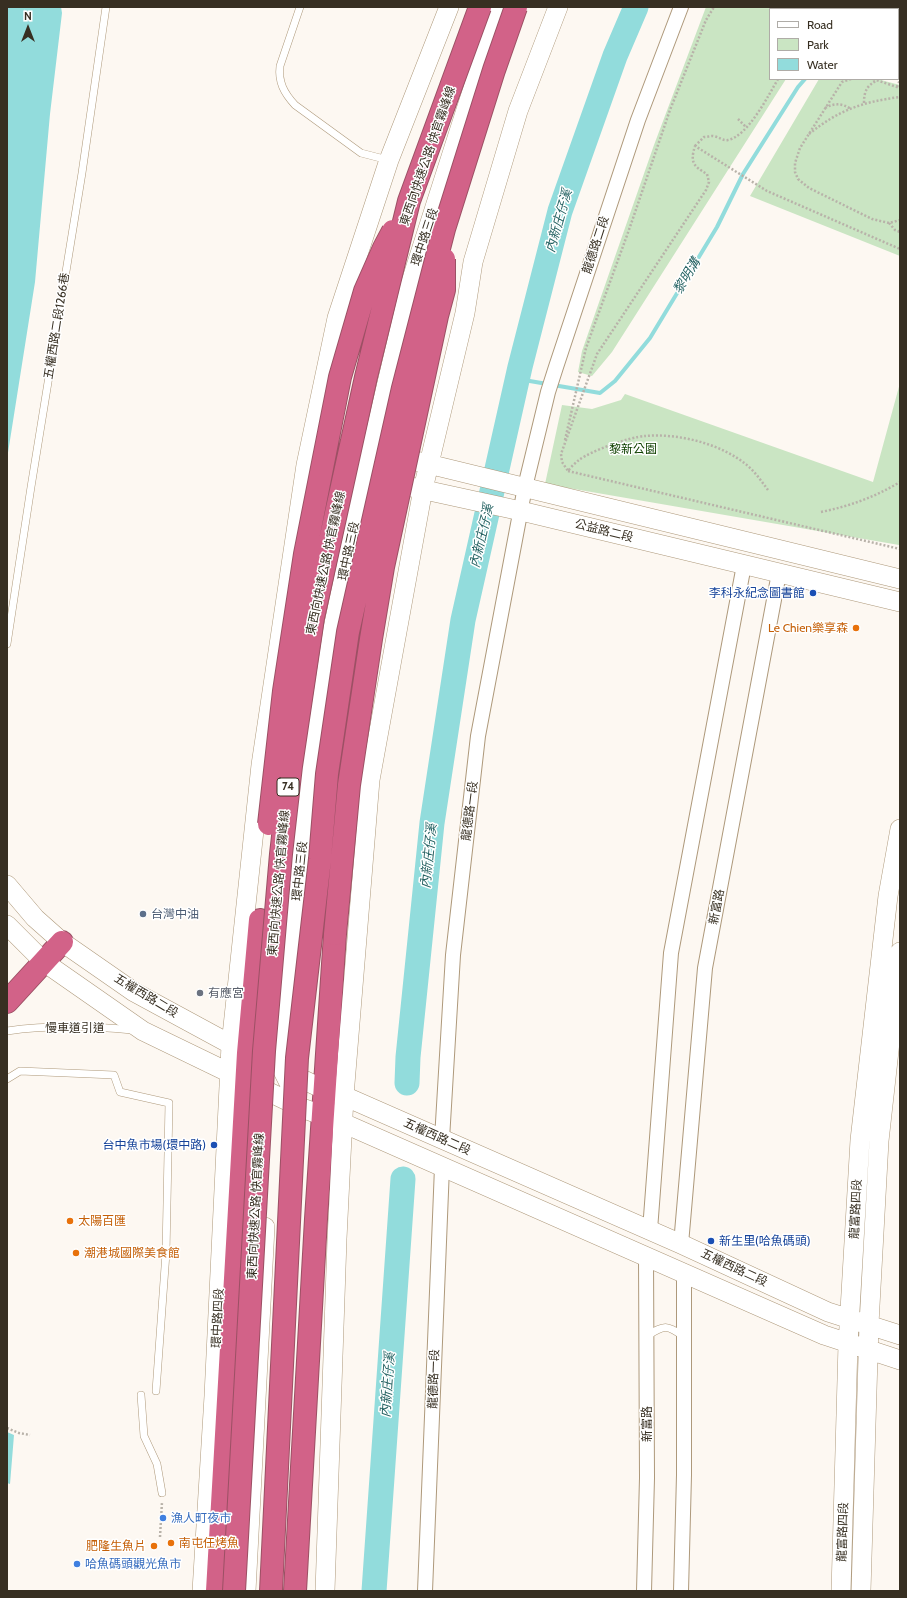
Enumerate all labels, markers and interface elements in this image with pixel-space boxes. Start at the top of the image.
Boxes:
north arrow [8,8,48,48]
legend [769,8,899,80]
text: N [24,9,32,23]
text: Road [807,17,833,32]
text: Park [807,37,829,52]
text: Water [807,57,837,72]
street label: 東西向快速公路 快官霧峰線 [397,84,459,228]
water label: 內新庄仔溪 [543,188,575,254]
street label: 環中路三段 [409,206,441,268]
street label: 龍德路二段 [580,214,612,276]
water label: 黎明溝 [670,255,704,297]
street label: 五權西路二段1266巷 [41,272,73,380]
park label: 黎新公園 [609,442,657,456]
street label: 東西向快速公路 快官霧峰線 [304,490,348,636]
water label: 內新庄仔溪 [467,503,497,569]
street label: 公益路二段 [573,517,635,545]
street label: 環中路三段 [336,520,362,582]
place label: 李科永紀念圖書館 [709,586,805,600]
marker: 李科永紀念圖書館 [808,588,818,598]
place label: Le Chien樂享森 [768,621,848,635]
marker: Le Chien樂享森 [851,623,861,633]
road number: 74 [277,778,299,796]
street label: 龍德路一段 [459,780,481,842]
street label: 東西向快速公路 快官霧峰線 [265,809,293,957]
water label: 內新庄仔溪 [418,823,440,889]
street label: 環中路三段 [290,840,310,902]
street label: 新富路 [706,888,728,926]
place label: 台灣中油 [151,907,199,921]
marker: 台灣中油 [138,909,148,919]
street label: 五權西路二段 [111,971,181,1021]
place label: 有應宮 [208,986,244,1000]
marker: 有應宮 [195,988,205,998]
street label: 慢車道引道 [45,1021,105,1035]
street label: 五權西路二段 [401,1116,473,1158]
street label: 東西向快速公路 快官霧峰線 [245,1132,267,1280]
place label: 台中魚市場(環中路) [102,1138,206,1152]
marker: 台中魚市場(環中路) [209,1140,219,1150]
street label: 龍富路四段 [847,1179,865,1239]
place label: 太陽百匯 [78,1214,126,1228]
marker: 太陽百匯 [65,1216,75,1226]
place label: 新生里(哈魚碼頭) [719,1234,811,1248]
marker: 新生里(哈魚碼頭) [706,1236,716,1246]
place label: 潮港城國際美食館 [84,1246,180,1260]
street label: 五權西路二段 [698,1246,770,1290]
marker: 潮港城國際美食館 [71,1248,81,1258]
street label: 環中路四段 [209,1288,227,1348]
street label: 龍德路一段 [426,1349,442,1409]
water label: 內新庄仔溪 [378,1352,398,1418]
street label: 新富路 [640,1406,654,1442]
street label: 龍富路四段 [835,1502,851,1562]
place label: 漁人町夜市 [171,1511,231,1525]
marker: 漁人町夜市 [158,1513,168,1523]
place label: 南屯任烤魚 [179,1536,239,1550]
marker: 南屯任烤魚 [166,1538,176,1548]
place label: 肥隆生魚片 [86,1539,146,1553]
marker: 肥隆生魚片 [149,1541,159,1551]
place label: 哈魚碼頭觀光魚市 [85,1557,181,1571]
marker: 哈魚碼頭觀光魚市 [72,1559,82,1569]

